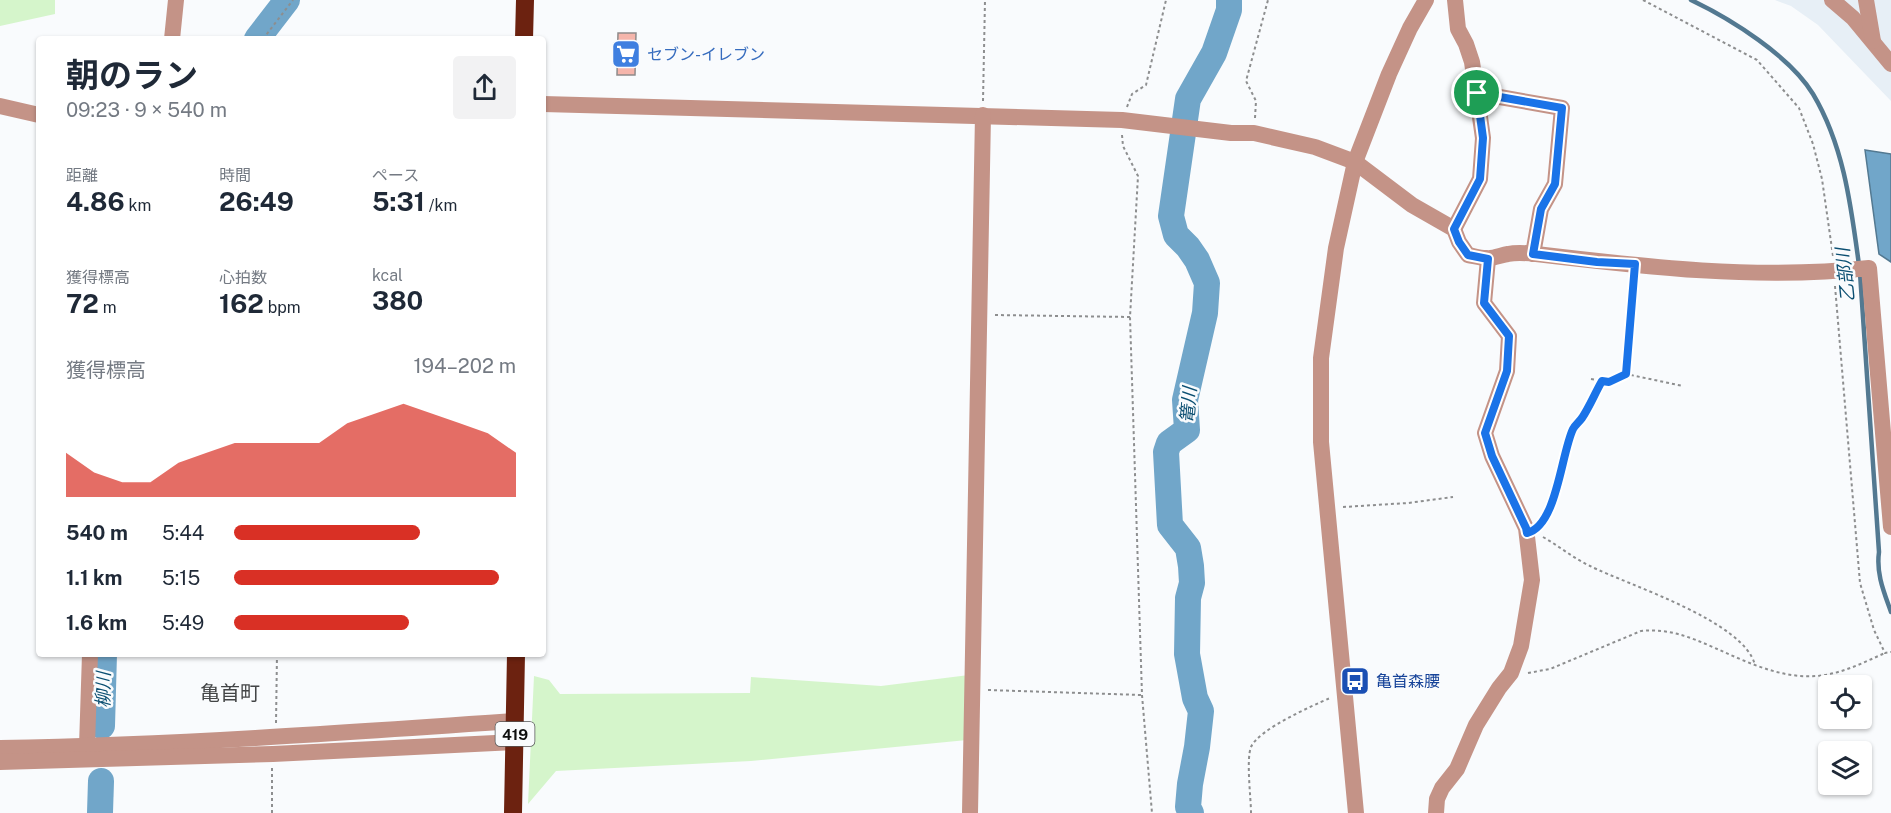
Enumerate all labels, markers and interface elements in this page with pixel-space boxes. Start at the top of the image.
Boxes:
supermarket icon: セブン-イレブン [610,38,642,70]
place label: セブン-イレブン [647,45,765,64]
text: 朝のラン [66,56,198,94]
button: share [453,56,516,119]
pin [1451,67,1502,118]
icon: arrive [1460,76,1493,109]
text: 09:23 · 9 × 540 m [66,98,227,122]
text: 距離 [66,166,98,185]
text: 時間 [219,166,251,185]
text: ペース [372,166,419,185]
text: 4.86 [66,186,125,217]
text: 26:49 [219,186,294,217]
text: 5:31 [372,186,425,217]
text: km [125,196,151,215]
text: /km [425,196,457,215]
water label: 乙部川 [1832,245,1858,303]
text: kcal [372,266,403,285]
text: 獲得標高 [66,268,130,287]
text: 心拍数 [219,268,267,287]
text: 380 [372,285,423,316]
text: 72 [66,288,99,319]
text: 162 [219,288,264,319]
text: m [99,298,117,317]
text: bpm [264,298,301,317]
text: 194–202 m [413,354,516,378]
text: 獲得標高 [66,358,146,382]
water label: 篭川 [1176,384,1200,424]
text: 540 m [66,521,128,545]
text: 5:44 [162,521,204,545]
text: 1.1 km [66,566,123,590]
text: 5:15 [162,566,200,590]
text: 1.6 km [66,611,127,635]
text: 5:49 [162,611,204,635]
bus stop icon: 亀首森腰 [1339,665,1371,697]
water label: 柳川 [92,670,114,708]
place label: 亀首森腰 [1376,672,1440,691]
map controls [1818,675,1872,795]
button: locate [1818,675,1872,729]
district label: 亀首町 [200,681,260,705]
road number: 419 [496,722,534,746]
button: layers [1818,741,1872,795]

